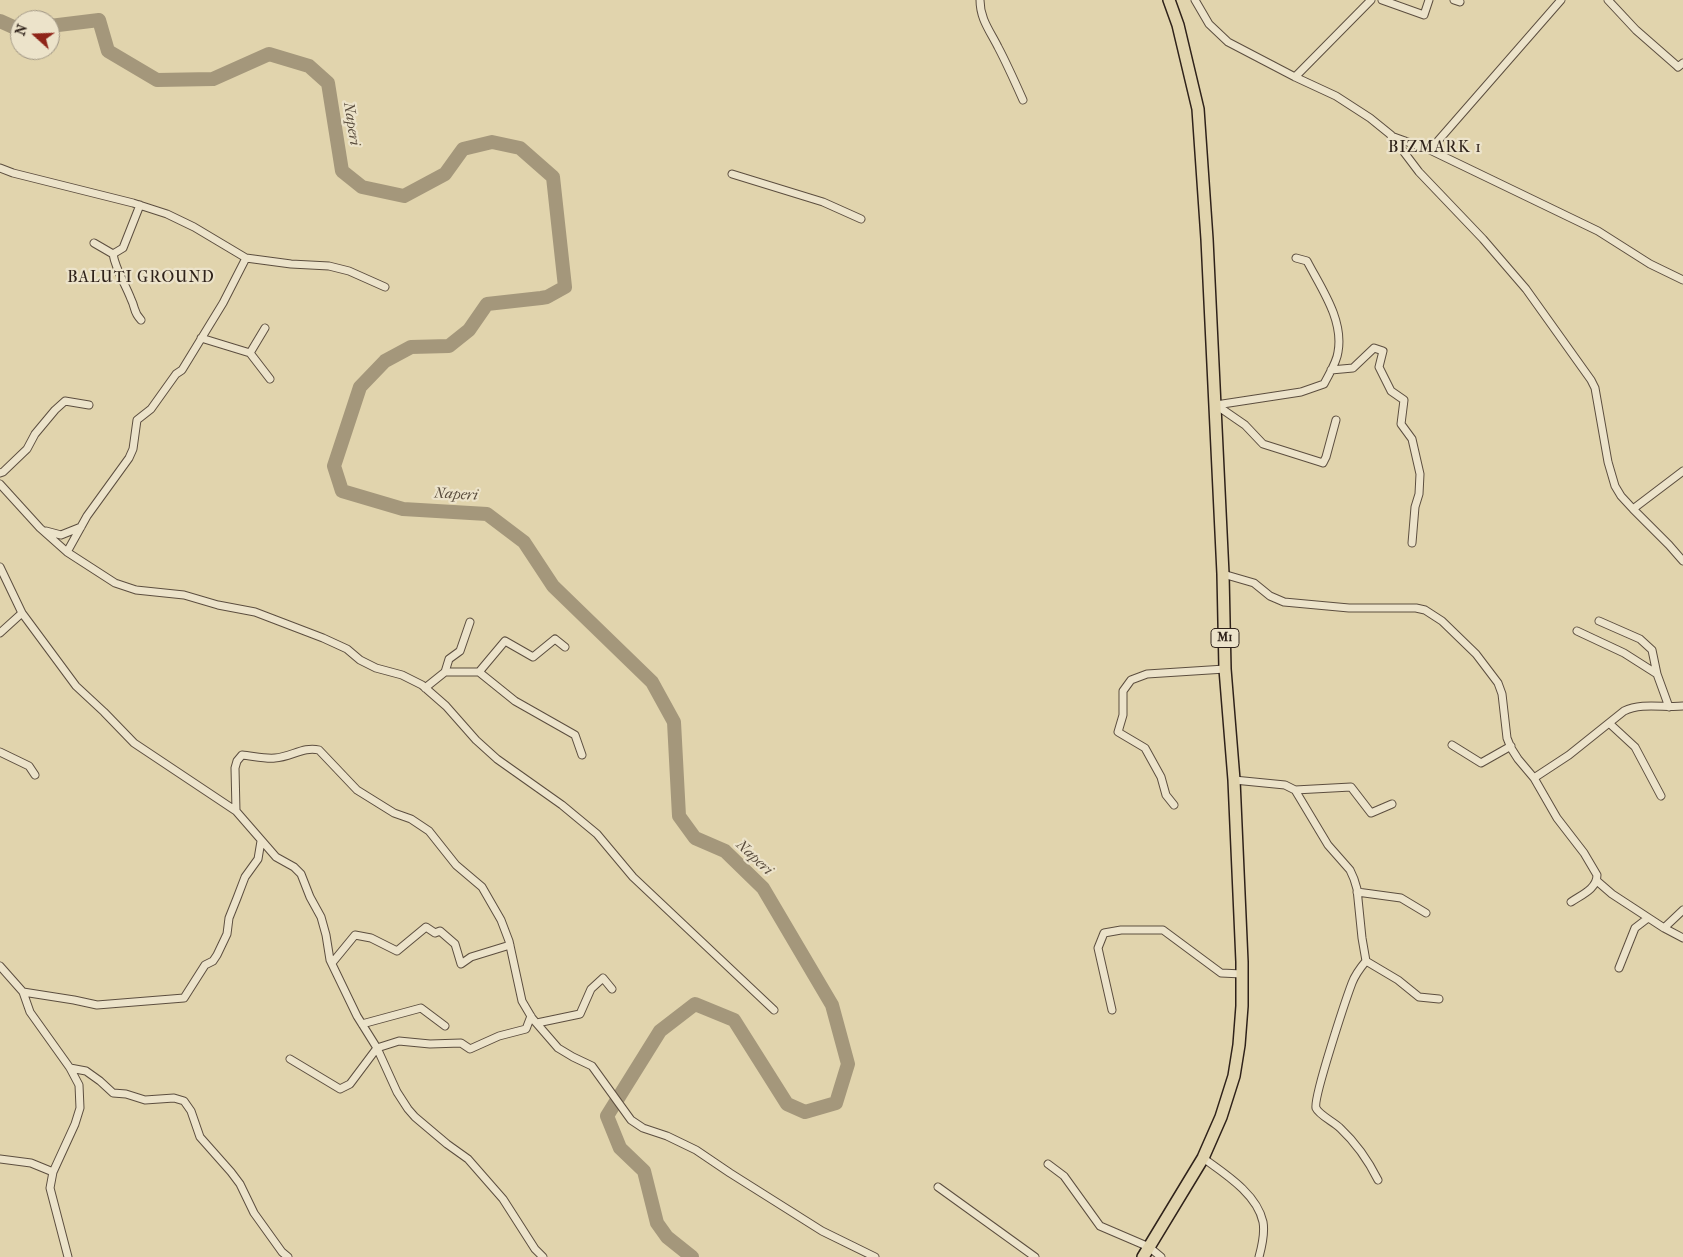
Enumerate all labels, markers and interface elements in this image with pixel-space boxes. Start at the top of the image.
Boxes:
north arrow [10,10,60,60]
text: N [12,22,31,38]
water label: Naperi [339,101,363,147]
district label: BIZMARK 1 [1387,138,1483,158]
district label: BALUTI GROUND [66,268,216,288]
water label: Naperi [434,485,478,505]
road number: M1 [1211,628,1239,648]
water label: Naperi [732,837,776,879]

